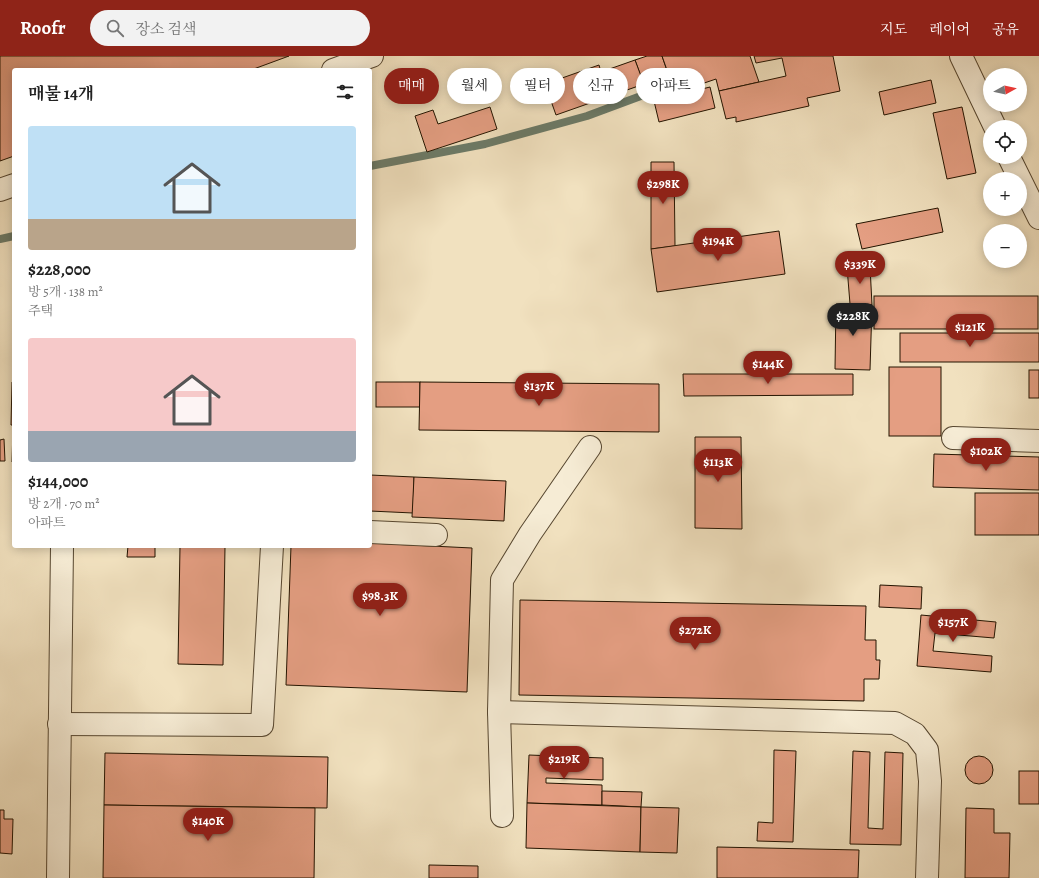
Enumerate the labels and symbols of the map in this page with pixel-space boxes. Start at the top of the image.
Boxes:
north arrow [983,68,1027,112]
pin: $298K [635,171,691,205]
pin: $194K [690,228,746,262]
pin: $339K [832,251,888,285]
pin: $228K [825,303,881,337]
pin: $121K [942,314,998,348]
pin: $144K [740,351,796,385]
pin: $137K [511,373,567,407]
pin: $102K [958,438,1014,472]
pin: $113K [690,449,746,483]
pin: $98.3K [347,583,413,617]
pin: $157K [925,609,981,643]
pin: $272K [667,617,723,651]
pin: $219K [536,746,592,780]
pin: $140K [180,808,236,842]

